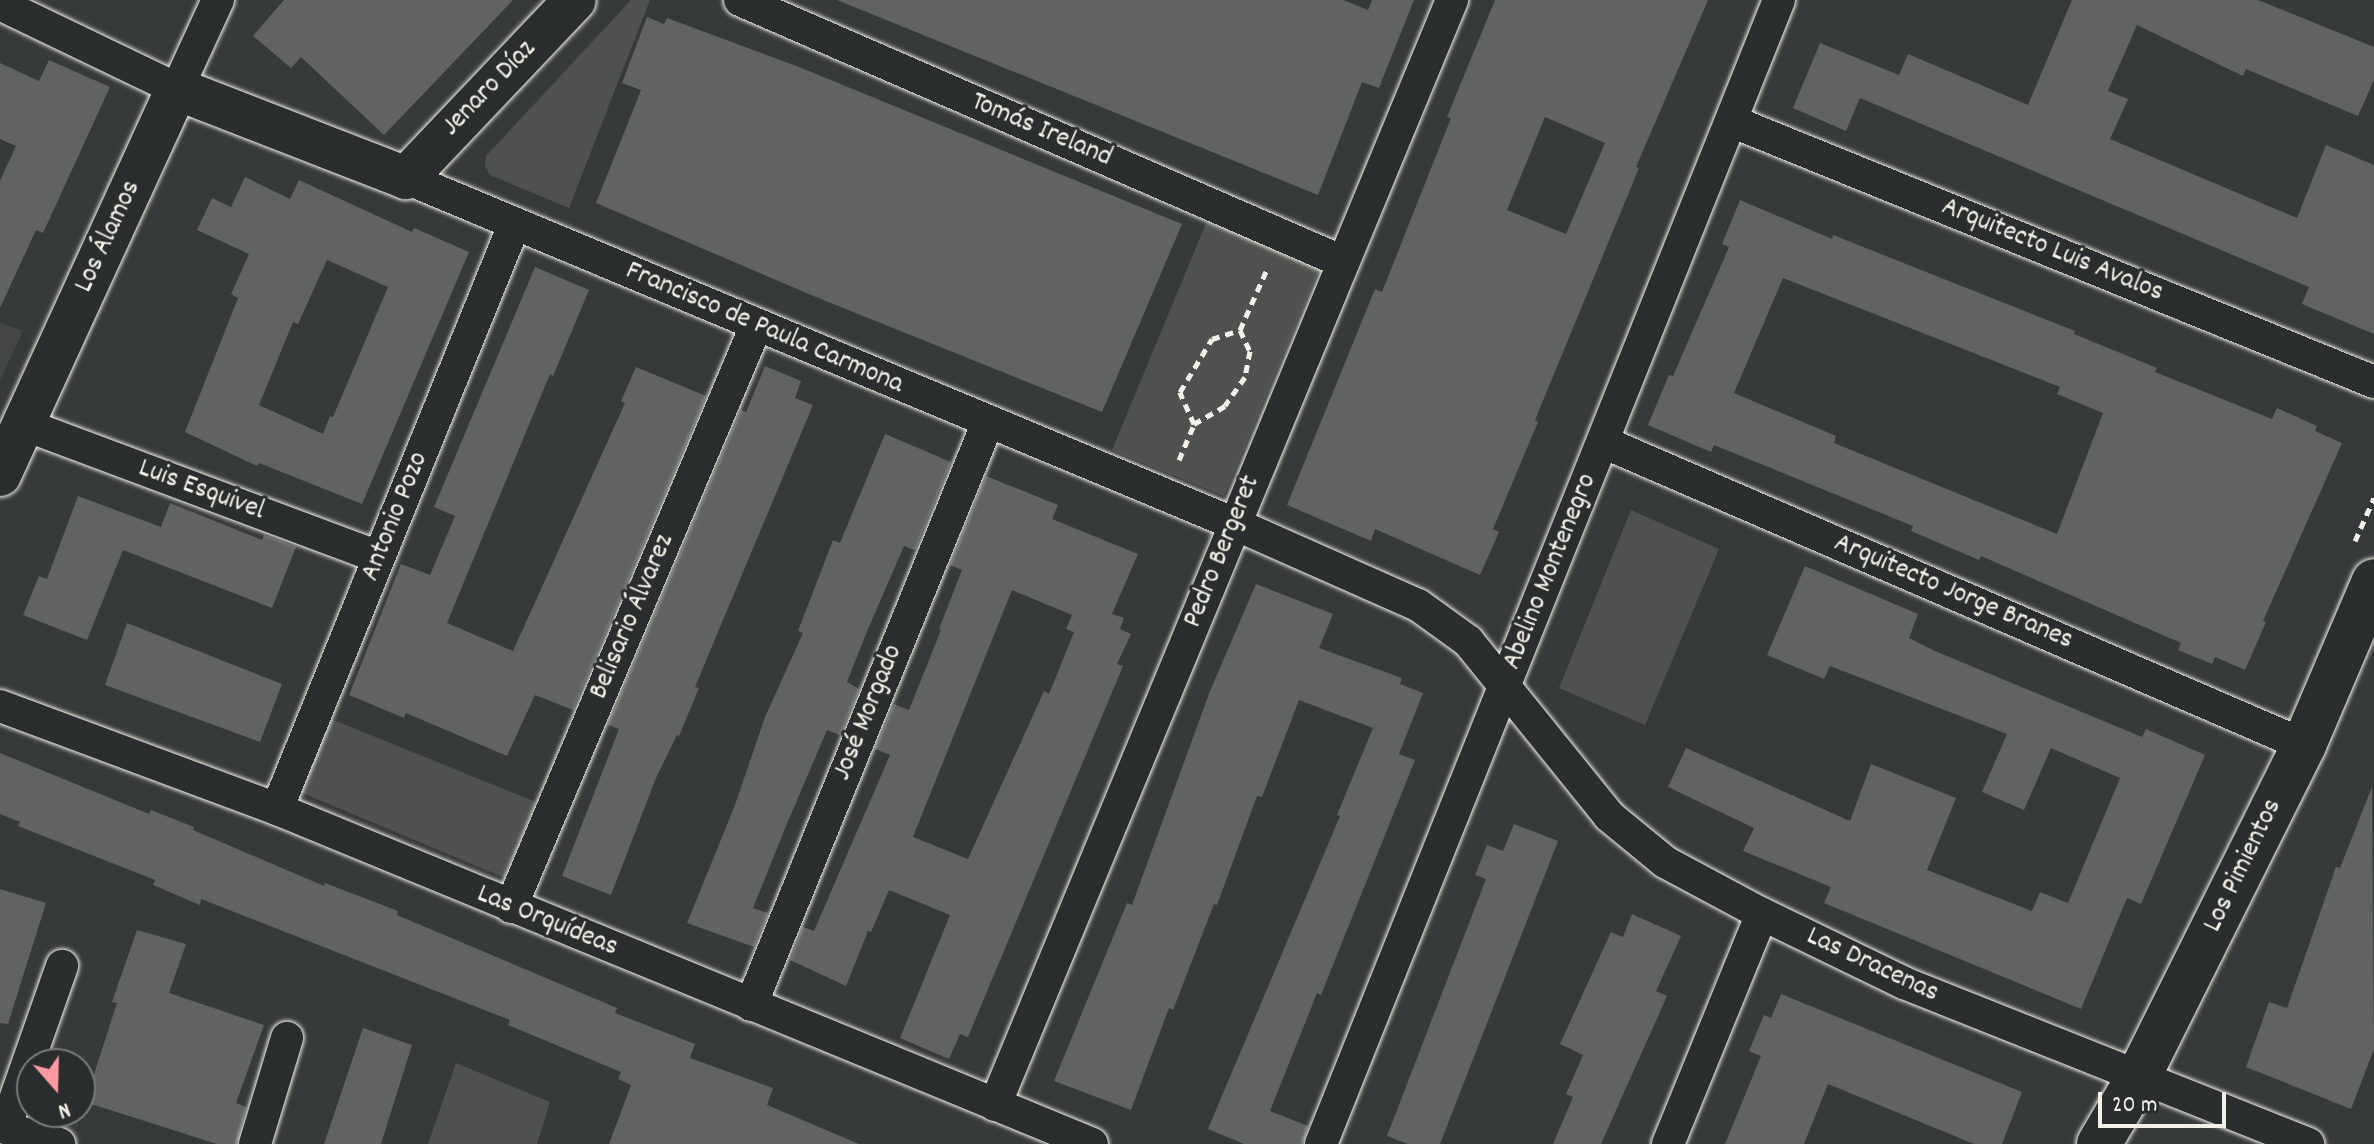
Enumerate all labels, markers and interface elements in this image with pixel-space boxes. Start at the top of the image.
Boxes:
street label: Jenaro Díaz [436,34,544,144]
street label: Tomás Ireland [965,86,1117,176]
street label: Los Álamos [68,176,150,298]
street label: Arquitecto Luis Avalos [1936,191,2168,311]
street label: Francisco de Paula Carmona [620,255,908,403]
street label: Antonio Pozo [355,448,437,586]
street label: Luis Esquivel [133,453,269,529]
street label: Abelino Montenegro [1496,469,1606,675]
street label: Pedro Bergeret [1177,471,1269,633]
street label: Arquitecto Jorge Branes [1828,527,2078,659]
street label: Belisario Álvarez [583,529,683,705]
street label: José Morgado [827,640,911,786]
street label: Los Pimientos [2197,794,2291,938]
street label: Las Orquídeas [471,878,623,966]
street label: Las Dracenas [1800,921,1944,1011]
north arrow [16,1048,96,1128]
scale bar [2102,1076,2230,1126]
text: 20 m [2112,1089,2158,1123]
text: N [53,1093,74,1126]

